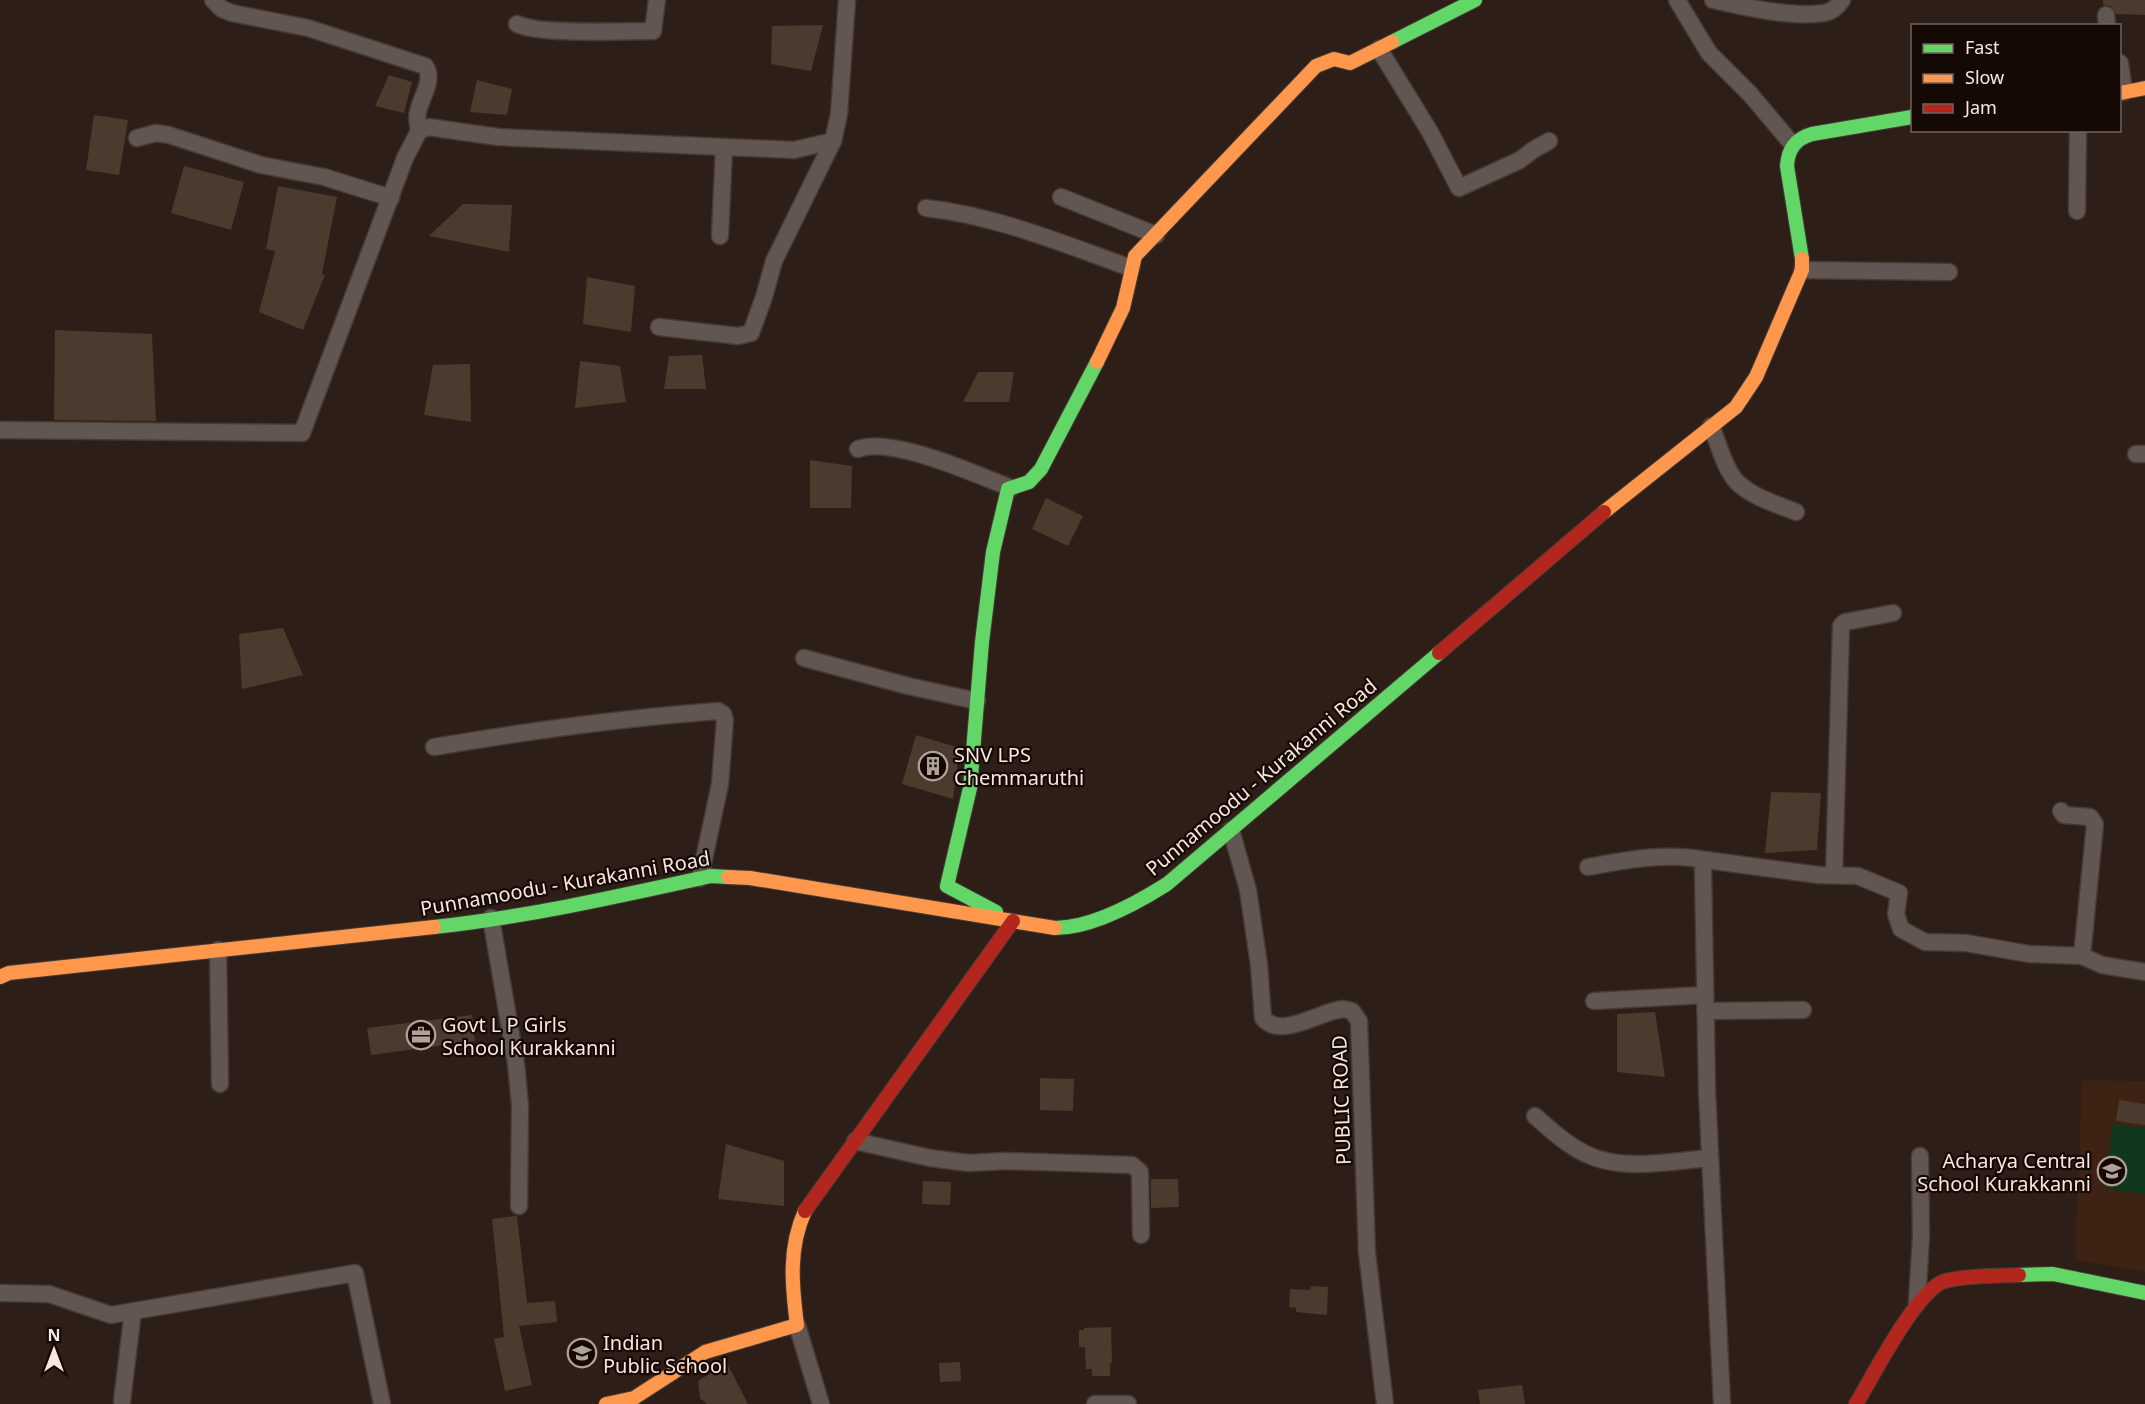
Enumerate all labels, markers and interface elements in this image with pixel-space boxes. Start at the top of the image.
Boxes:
legend [1911,24,2121,132]
text: Fast [1965,35,2000,59]
text: Slow [1965,65,2004,89]
text: Jam [1963,95,1997,119]
street label: Punnamoodu - Kurakanni Road [1140,672,1382,882]
place label: SNV LPS Chemmaruthi [954,741,1084,791]
building icon: SNV LPS Chemmaruthi [917,750,949,782]
street label: Punnamoodu - Kurakanni Road [418,844,712,922]
place label: Govt L P Girls School Kurakkanni [442,1011,616,1061]
office icon: Govt L P Girls School Kurakkanni [405,1019,437,1051]
street label: PUBLIC ROAD [1325,1035,1357,1165]
place label: Acharya Central School Kurakkanni [1917,1147,2091,1197]
school or university icon: Acharya Central School Kurakkanni [2096,1155,2128,1187]
north arrow [24,1320,84,1380]
text: N [47,1324,61,1346]
place label: Indian Public School [603,1329,727,1379]
school or university icon: Indian Public School [566,1337,598,1369]

